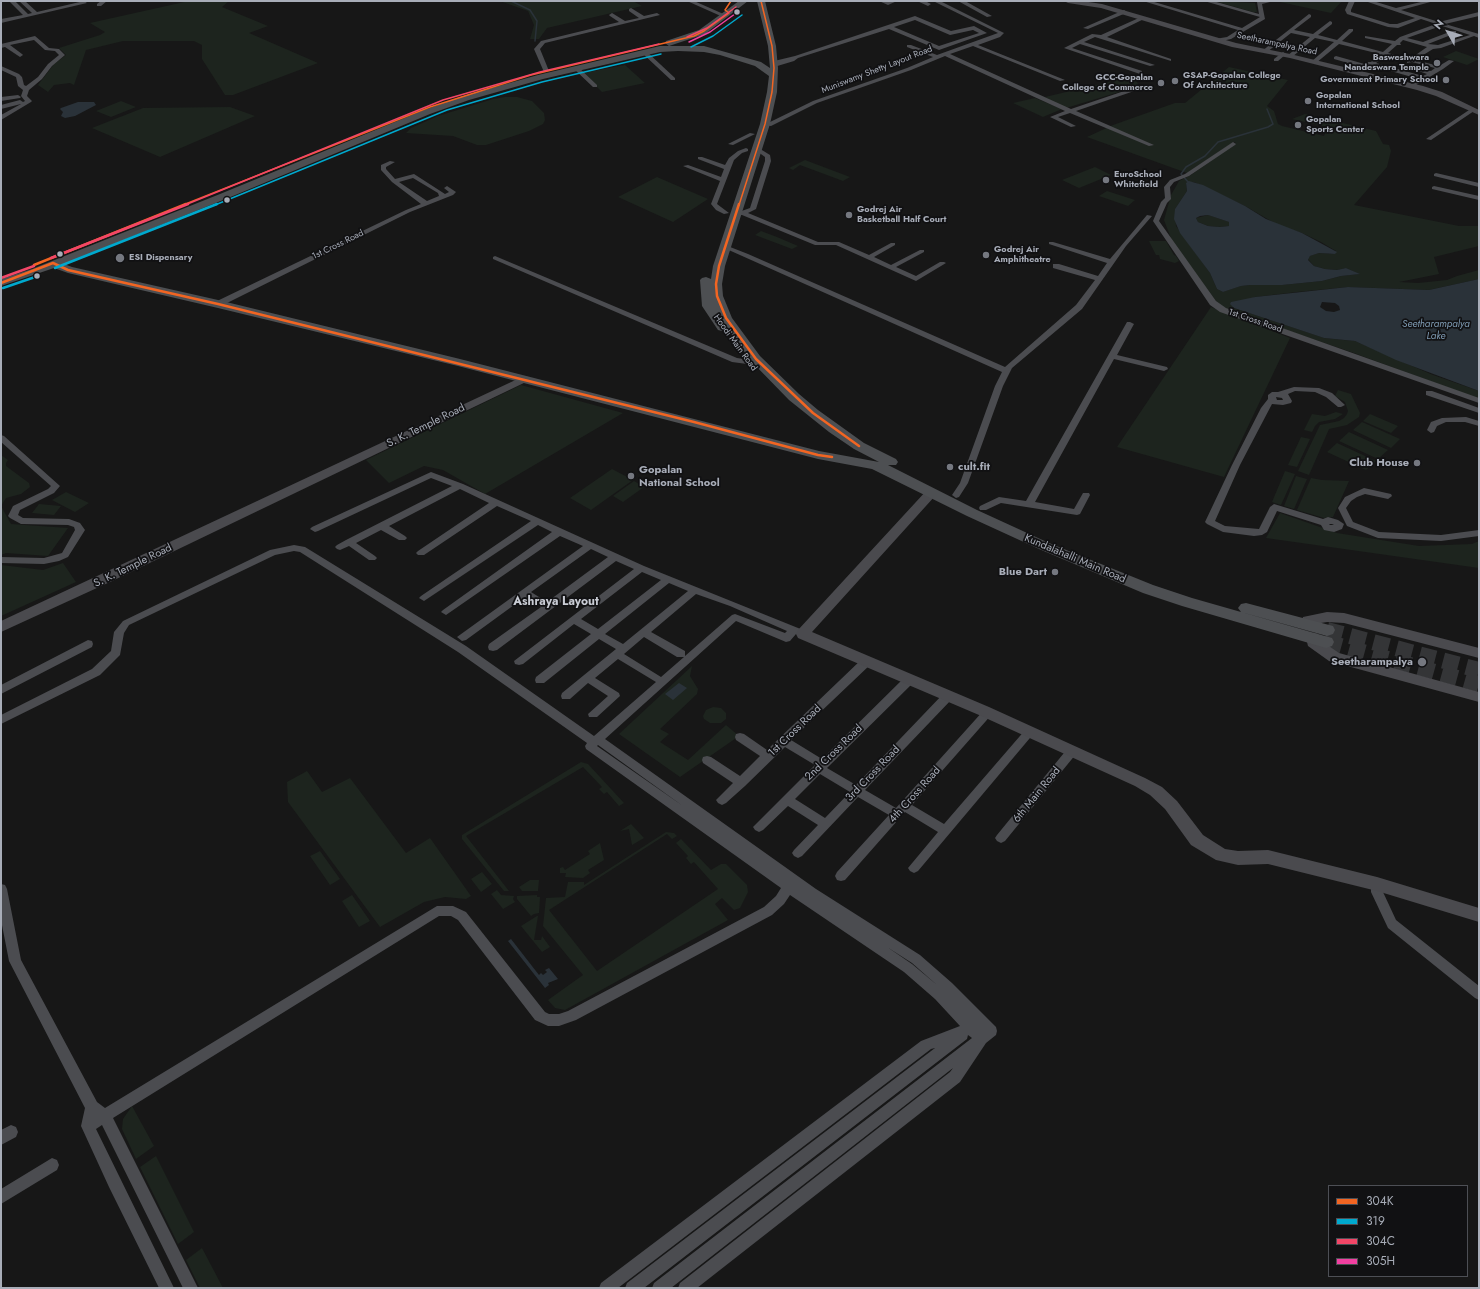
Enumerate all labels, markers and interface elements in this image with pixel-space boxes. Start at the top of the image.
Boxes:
unlabelled marker [732,7,742,17]
north arrow [1428,12,1468,52]
text: N [1430,16,1448,33]
street label: Seetharampalya Road [1236,30,1318,58]
street label: Muniswamy Shetty Layout Road [820,44,934,96]
place label: Basweshwara Nandeswara Temple [1344,53,1429,74]
marker: Basweshwara Nandeswara Temple [1432,58,1442,68]
place label: GSAP-Gopalan College Of Architecture [1183,71,1281,92]
place label: GCC-Gopalan College of Commerce [1062,73,1153,94]
place label: Government Primary School [1320,75,1438,85]
marker: Government Primary School [1441,75,1451,85]
marker: GSAP-Gopalan College Of Architecture [1170,76,1180,86]
marker: GCC-Gopalan College of Commerce [1156,78,1166,88]
place label: Gopalan International School [1316,91,1400,112]
marker: Gopalan International School [1303,96,1313,106]
place label: Gopalan Sports Center [1306,115,1364,136]
marker: Gopalan Sports Center [1293,120,1303,130]
place label: EuroSchool Whitefield [1114,170,1162,191]
marker: EuroSchool Whitefield [1101,175,1111,185]
unlabelled marker [222,195,232,205]
place label: Godrej Air Basketball Half Court [857,205,946,226]
marker: Godrej Air Basketball Half Court [844,210,854,220]
street label: 1st Cross Road [310,228,366,262]
place label: Godrej Air Amphitheatre [994,245,1051,266]
unlabelled marker [55,249,65,259]
marker: Godrej Air Amphitheatre [981,250,991,260]
marker: ESI Dispensary [114,252,126,264]
place label: ESI Dispensary [129,253,192,263]
unlabelled marker [32,271,42,281]
street label: 1st Cross Road [1227,307,1283,335]
street label: Hoodi Main Road [711,313,759,373]
water label: Seetharampalya Lake [1402,319,1470,342]
street label: S. K. Temple Road [385,401,467,451]
place label: Club House [1349,456,1409,470]
marker: Club House [1412,458,1422,468]
place label: cult.fit [958,460,990,474]
marker: cult.fit [945,462,955,472]
place label: Gopalan National School [639,463,720,489]
marker: Gopalan National School [626,471,636,481]
street label: Kundalahalli Main Road [1022,532,1128,586]
street label: S. K. Temple Road [92,541,174,591]
place label: Blue Dart [999,565,1047,579]
marker: Blue Dart [1050,567,1060,577]
district label: Ashraya Layout [513,595,599,609]
place label: Seetharampalya [1331,655,1413,669]
marker: Seetharampalya [1416,656,1428,668]
street label: 1st Cross Road [766,703,824,759]
street label: 2nd Cross Road [803,722,865,784]
street label: 3rd Cross Road [843,743,903,805]
street label: 4th Cross Road [886,764,944,826]
street label: 6th Main Road [1011,764,1063,826]
legend [1328,1185,1468,1277]
text: 304K [1366,1192,1394,1210]
text: 319 [1366,1212,1385,1230]
text: 304C [1366,1232,1395,1250]
text: 305H [1366,1252,1395,1270]

